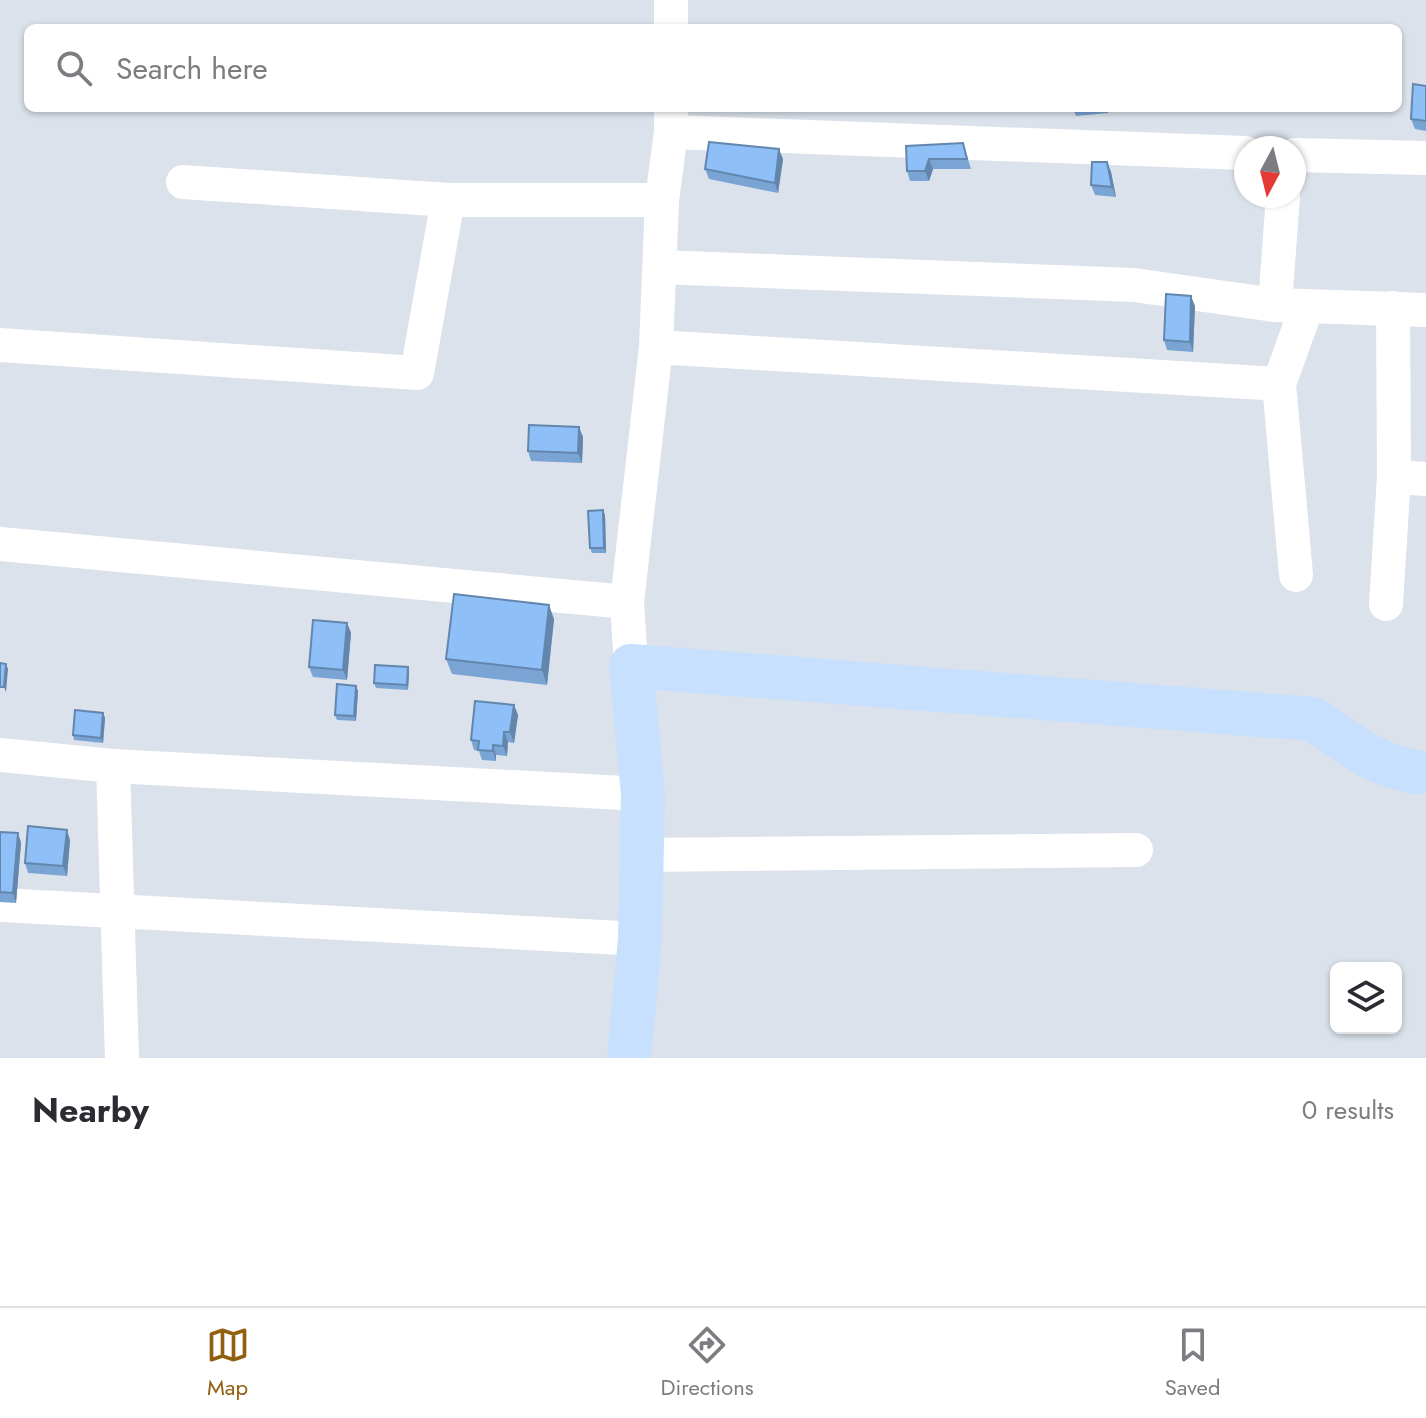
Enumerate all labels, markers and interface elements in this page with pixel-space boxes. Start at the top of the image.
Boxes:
search box [24,24,1402,112]
icon: search [52,46,96,90]
text: Search here [116,47,268,90]
north arrow [1234,136,1306,208]
map controls [1330,962,1402,1034]
button: layers [1330,962,1402,1034]
text: Nearby [32,1086,149,1135]
text: 0 results [1302,1091,1394,1129]
tab: Map [206,1323,250,1403]
tab: Directions [661,1323,754,1403]
tab: Saved [1165,1323,1220,1403]

